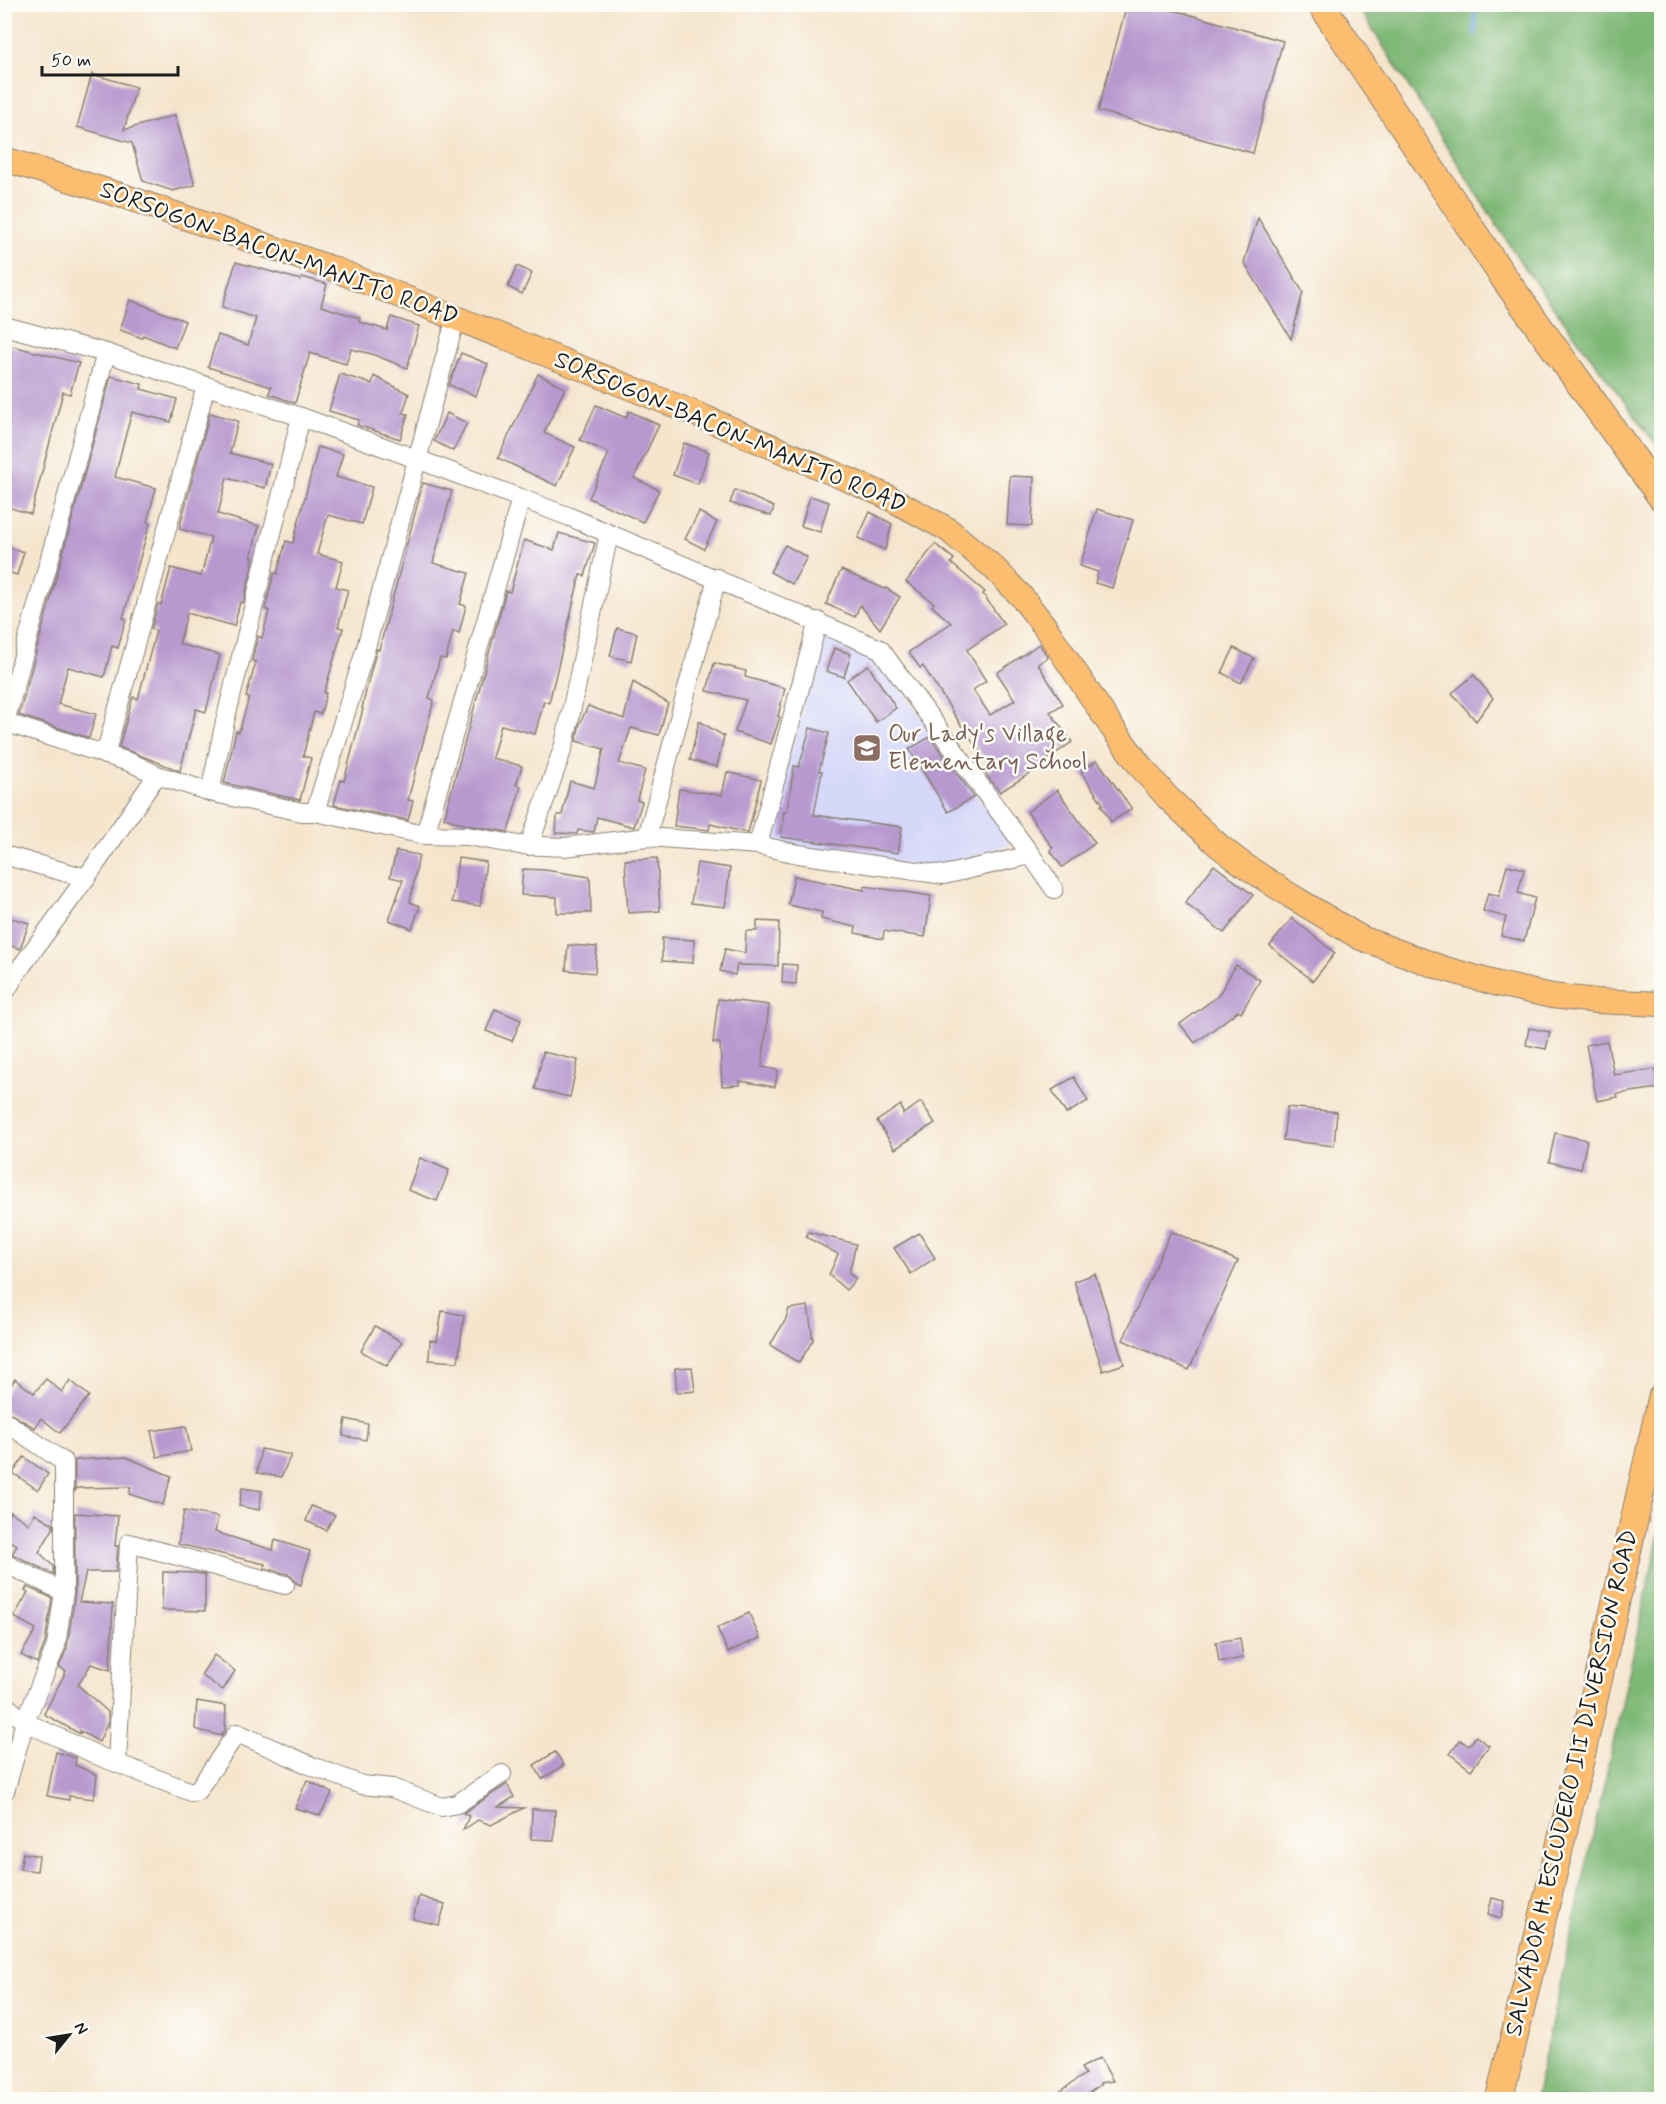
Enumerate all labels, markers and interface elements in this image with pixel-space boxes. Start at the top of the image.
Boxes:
scale bar [42,39,178,77]
text: 50 m [51,49,91,73]
street label: SORSOGON-BACON-MANITO ROAD [96,175,462,333]
street label: SORSOGON-BACON-MANITO ROAD [549,345,911,521]
place label: Our Lady's Village Elementary School [888,719,1087,778]
school or university icon: Our Lady's Village Elementary School [851,732,883,764]
street label: SALVADOR H. ESCUDERO III DIVERSION ROAD [1499,1527,1645,2039]
north arrow [39,2005,99,2065]
text: N [69,2018,92,2038]

